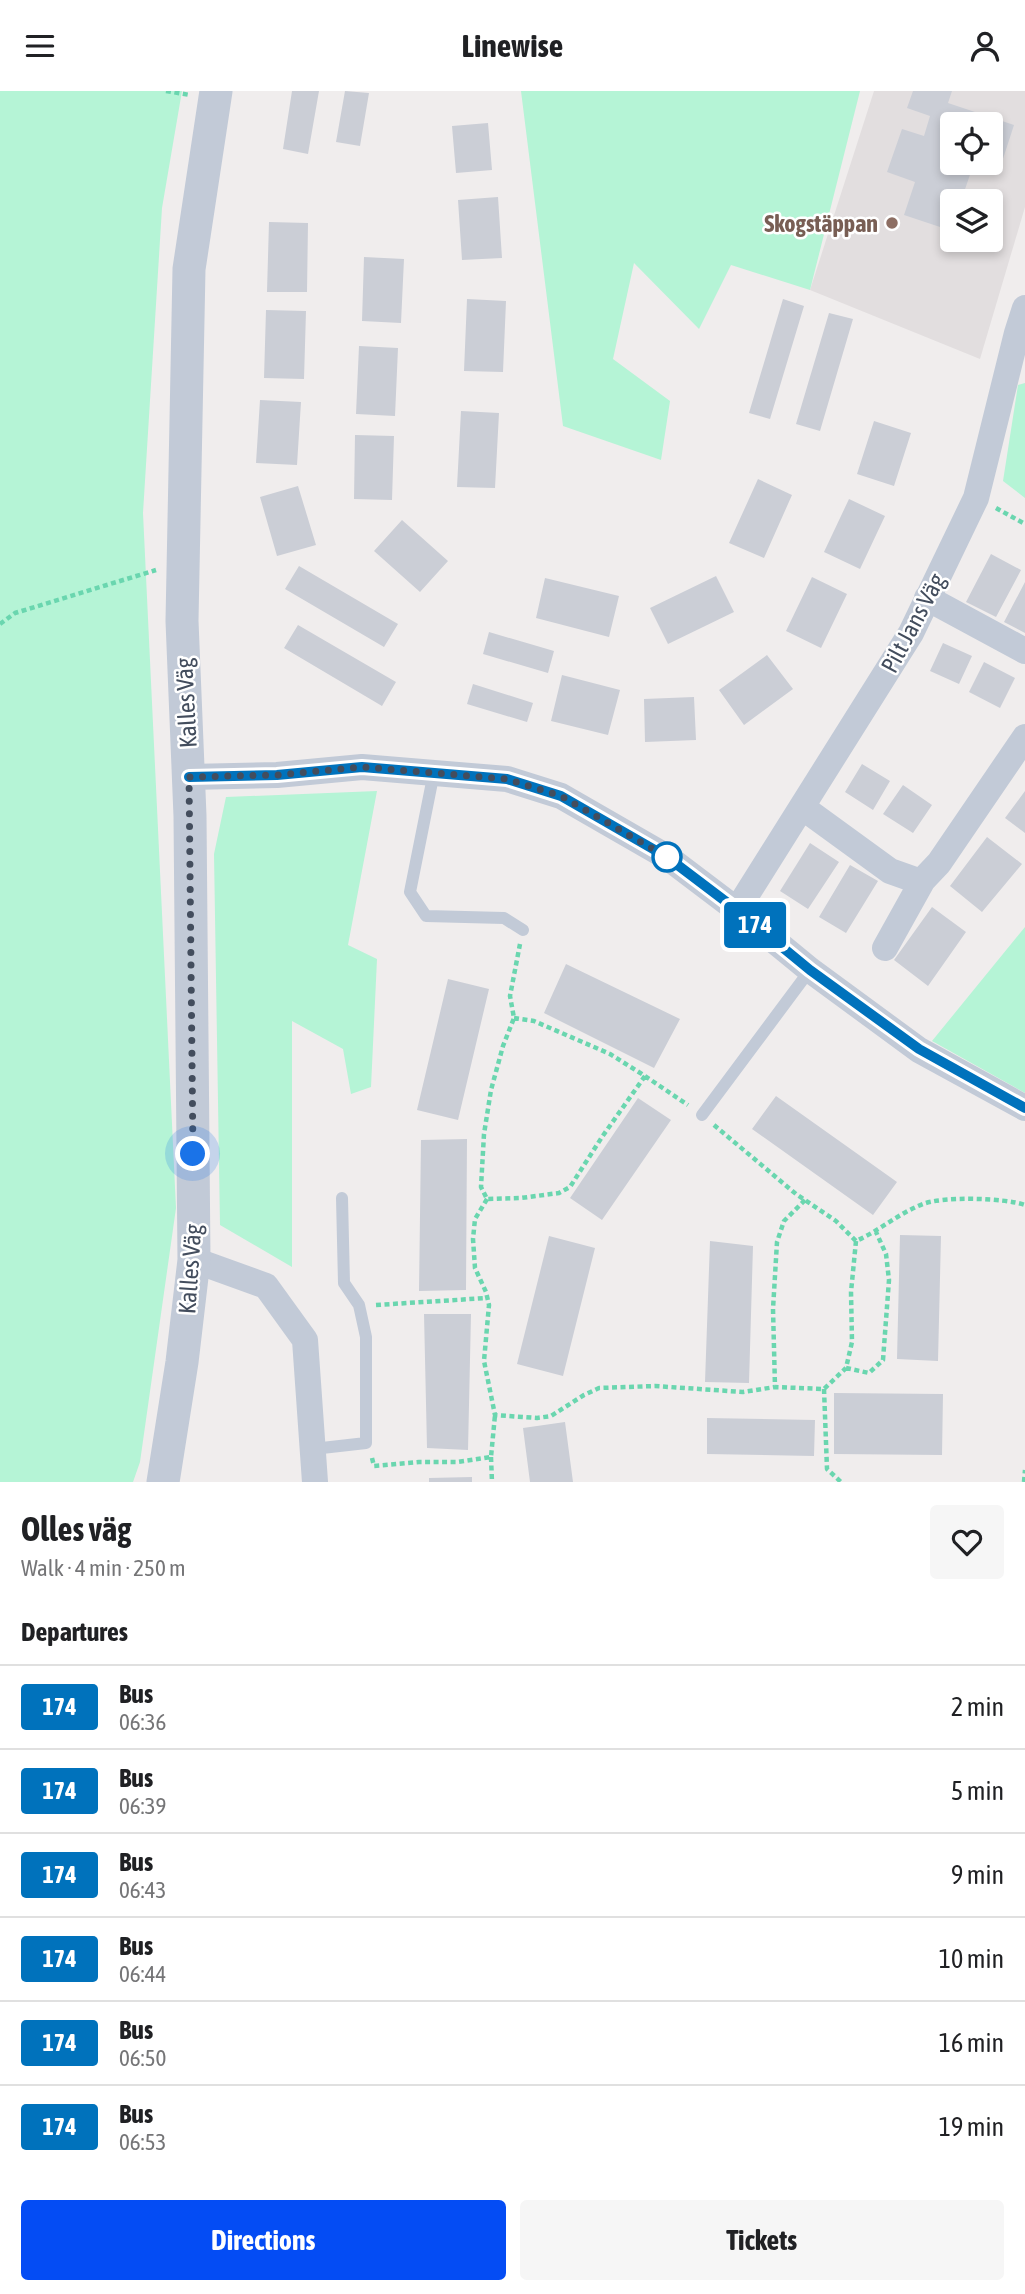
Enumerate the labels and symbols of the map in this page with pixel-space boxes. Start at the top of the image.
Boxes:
place label: Skogstäppan [764,210,878,237]
marker: Skogstäppan [884,215,900,231]
street label: Pilt Jans Väg [876,568,951,677]
street label: Kalles Väg [170,657,202,749]
unlabelled marker [652,842,682,872]
line badge: 174 [715,902,795,948]
your location [175,1136,210,1171]
street label: Kalles Väg [173,1222,207,1315]

